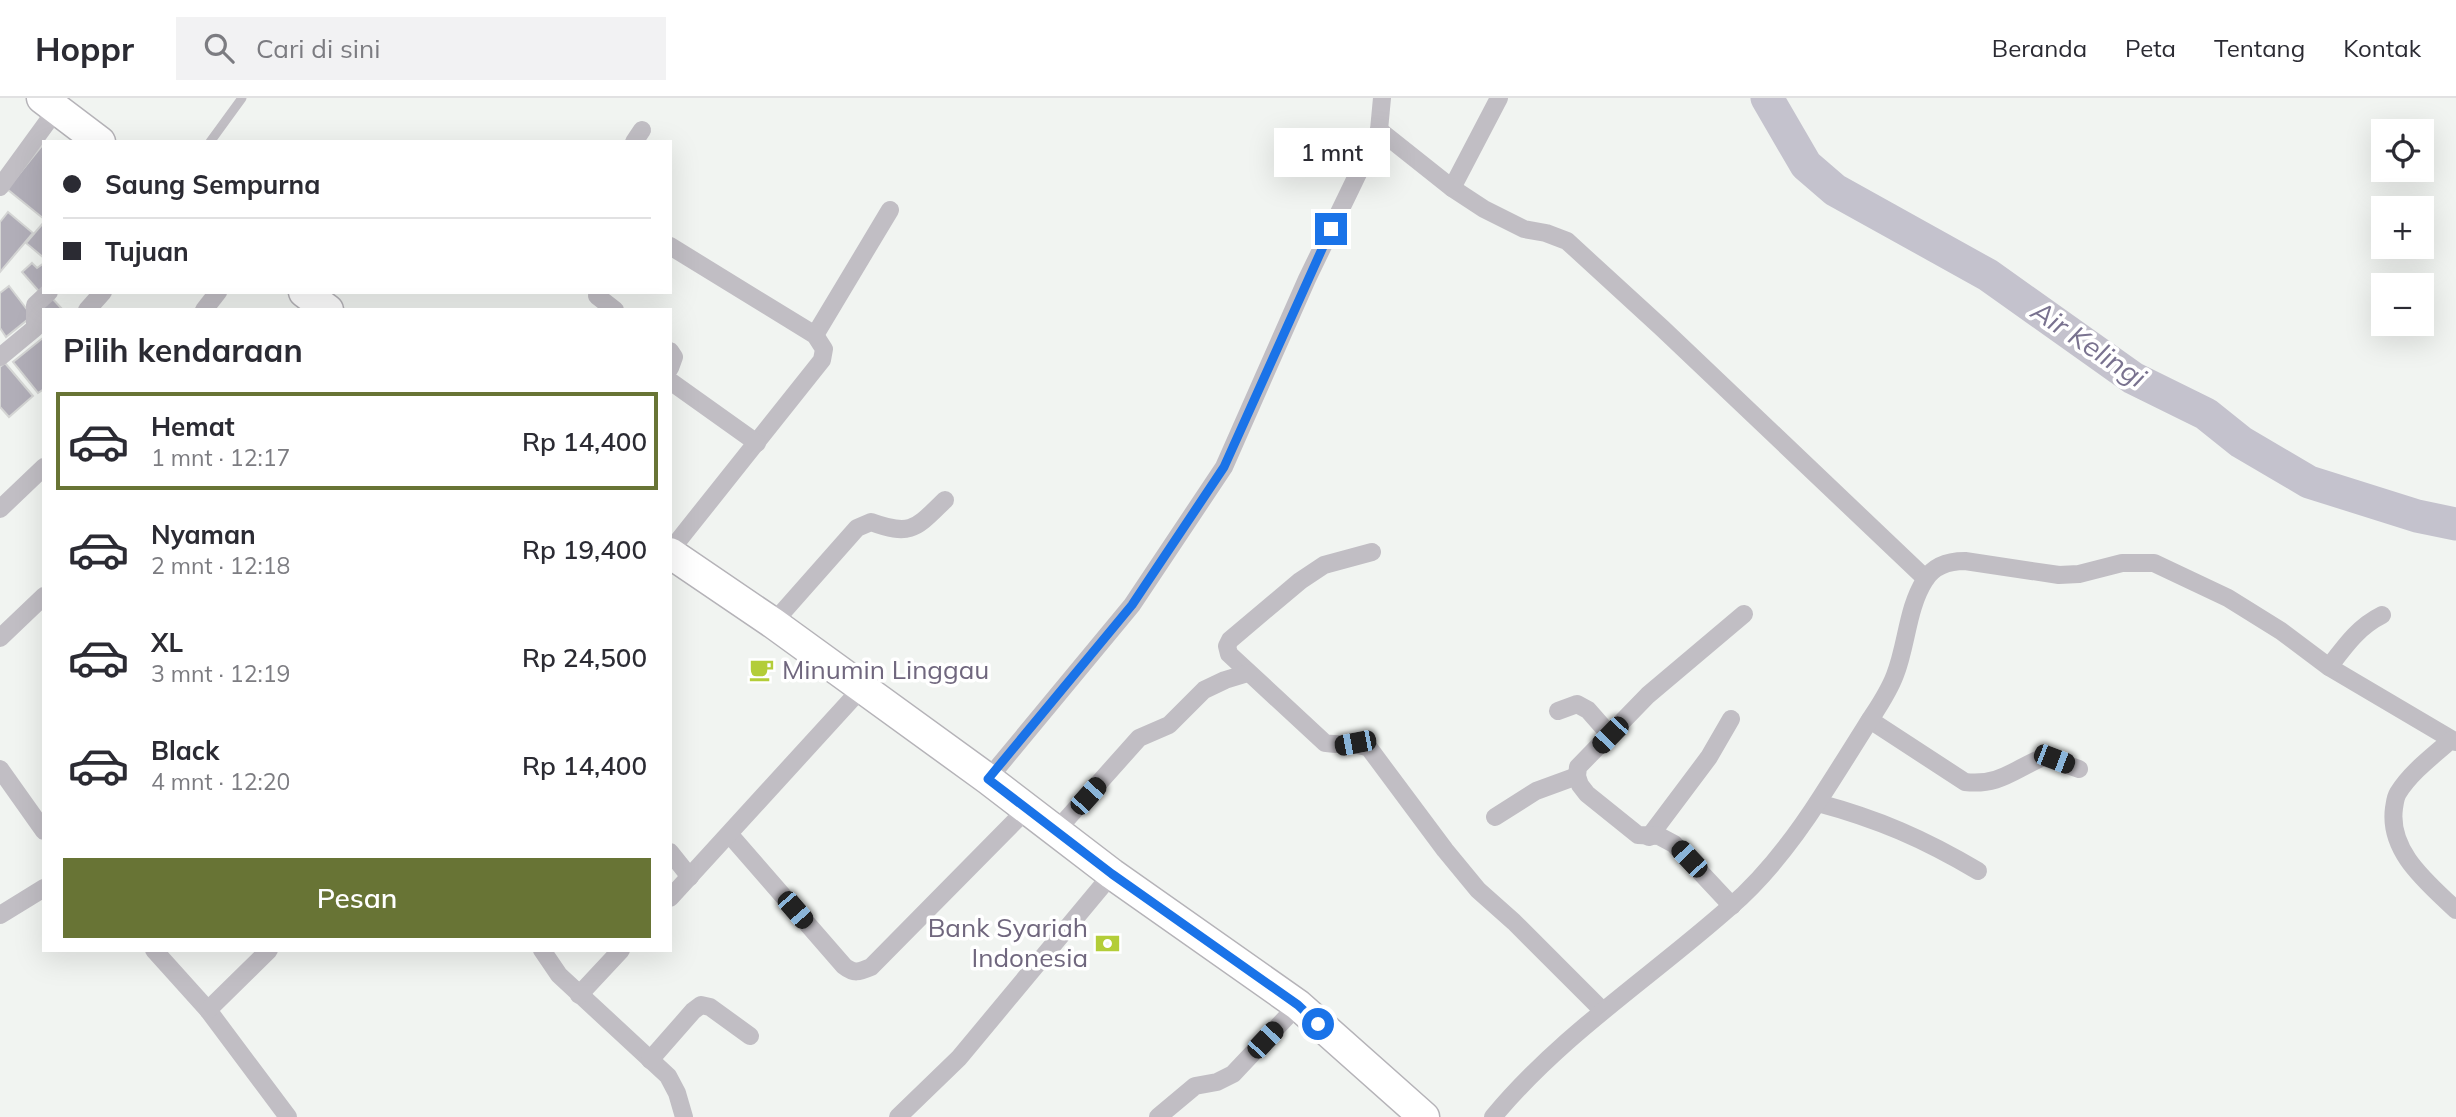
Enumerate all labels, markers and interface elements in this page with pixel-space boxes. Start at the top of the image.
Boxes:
search box [176,17,666,80]
text: Hoppr [35,28,134,69]
icon: search [200,29,238,67]
text: Cari di sini [256,32,380,65]
text: Beranda [1992,33,2087,63]
text: Peta [2125,33,2176,63]
text: Tentang [2214,33,2305,63]
text: Kontak [2343,33,2421,63]
map controls [2371,119,2434,336]
button: locate [2371,119,2434,182]
callout: 1 mnt [1273,128,1389,176]
text: 1 mnt [1301,138,1363,167]
text: Saung Sempurna [105,168,320,201]
button: + [2371,196,2434,259]
route end [1315,213,1347,245]
text: Tujuan [105,235,189,268]
button: − [2371,273,2434,336]
water label: Air Kelingi [2024,292,2154,395]
text: Pilih kendaraan [63,330,303,370]
icon: car [67,410,130,473]
text: Hemat [151,410,235,443]
text: Rp 14,400 [522,425,647,458]
text: 1 mnt · 12:17 [151,443,290,472]
icon: car [67,518,130,581]
text: Nyaman [151,518,256,551]
text: Rp 19,400 [522,533,647,566]
text: 2 mnt · 12:18 [151,551,290,580]
icon: car [67,626,130,689]
text: XL [151,626,183,659]
text: Rp 24,500 [522,641,647,674]
place label: Minumin Linggau [782,653,989,686]
cafe icon: Minumin Linggau [748,656,776,684]
text: 3 mnt · 12:19 [151,659,290,688]
car [1588,713,1633,757]
car [1333,729,1378,757]
icon: car [67,734,130,797]
text: Black [151,734,219,767]
car [2031,742,2078,776]
text: Rp 14,400 [522,749,647,782]
text: 4 mnt · 12:20 [151,767,290,796]
car [1067,773,1110,819]
car [1667,836,1712,882]
button: Pesan [63,858,651,938]
car [774,887,817,933]
place label: Bank Syariah Indonesia [928,911,1088,974]
bank icon: Bank Syariah Indonesia [1094,929,1122,957]
route start [1302,1008,1334,1040]
car [1243,1017,1288,1063]

